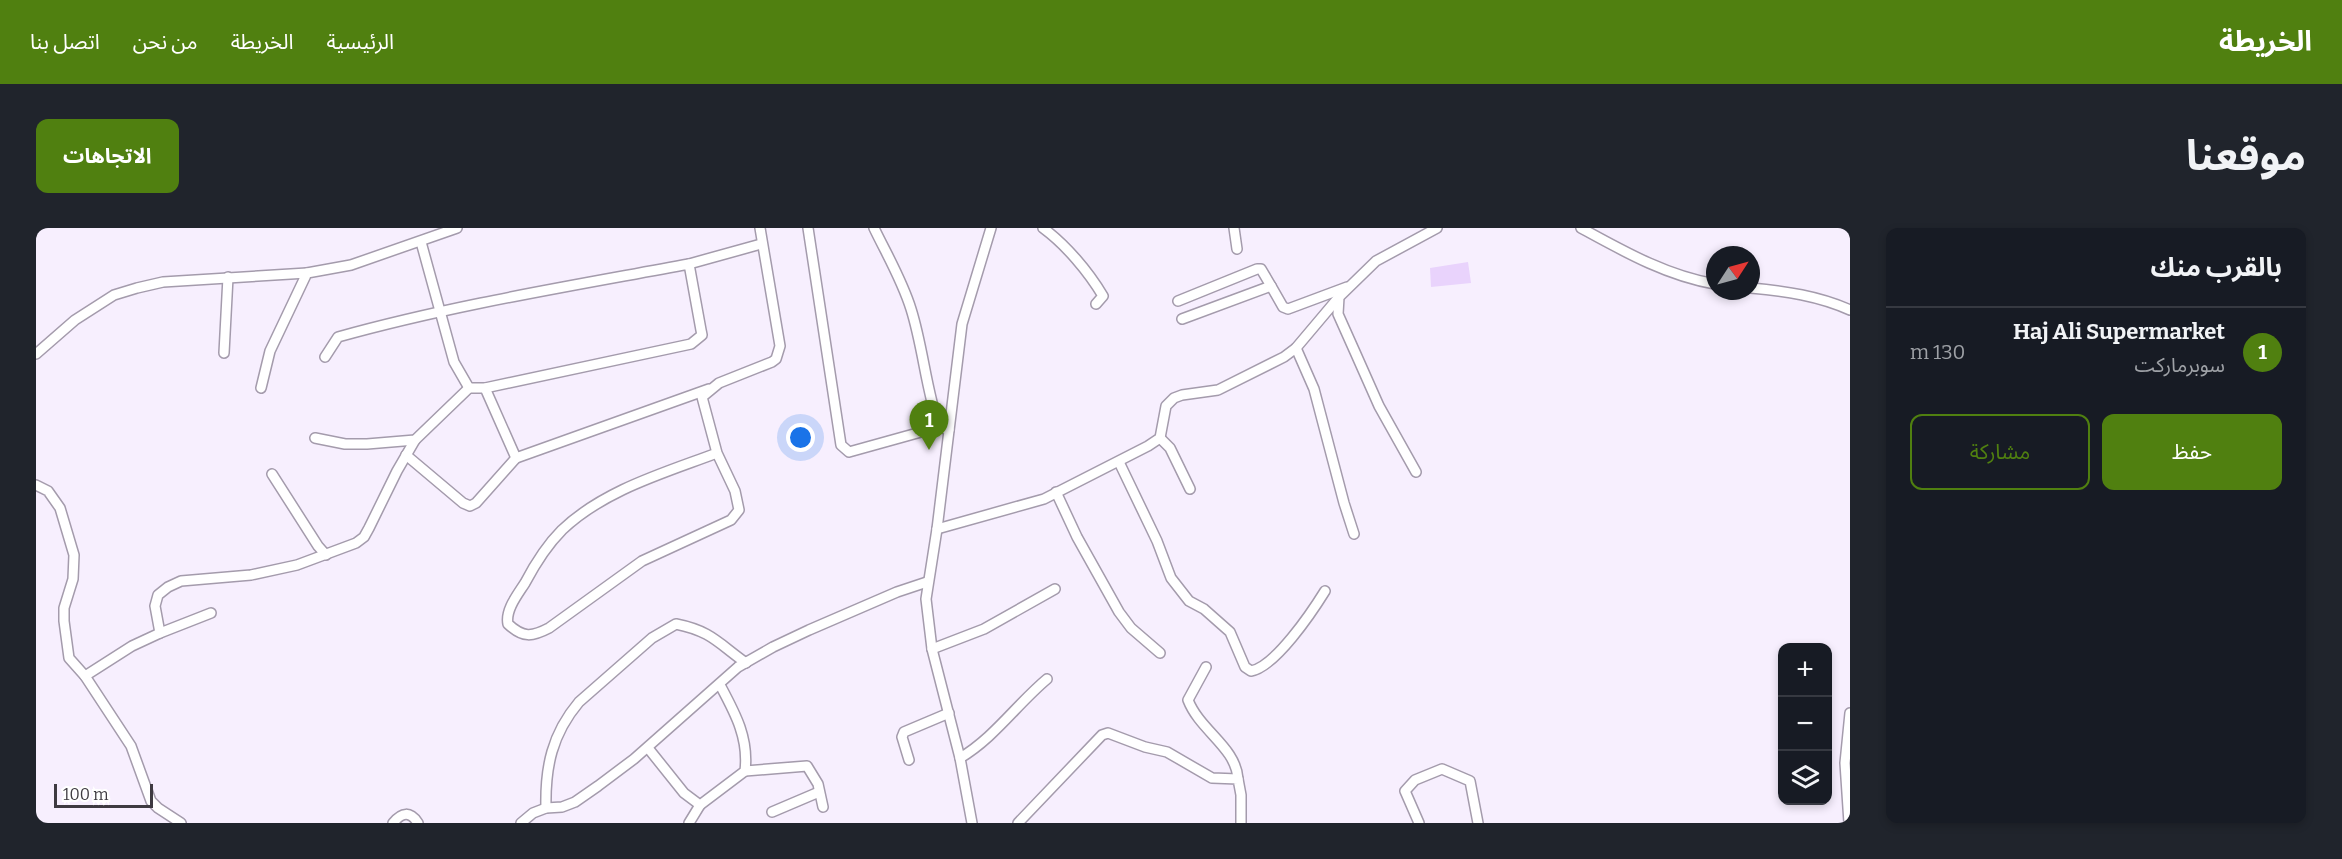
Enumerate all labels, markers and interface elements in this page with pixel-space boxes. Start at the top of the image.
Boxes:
text: الخريطة [2219,25,2312,58]
text: اتصل بنا [30,29,100,55]
text: من نحن [133,29,198,55]
text: الخريطة [231,29,294,55]
text: الرئيسية [327,29,394,55]
button: الاتجاهات [36,119,179,193]
text: موقعنا [2186,131,2306,181]
north arrow [1706,246,1760,300]
text: بالقرب منك [2151,252,2282,283]
text: Haj Ali Supermarket [2013,318,2225,345]
text: 130 m [1910,340,1965,364]
text: 1 [2258,340,2267,364]
text: سوبرماركت [2134,353,2225,377]
pin: 1 [910,400,948,450]
button: مشاركة [1910,414,2090,490]
button: حفظ [2102,414,2282,490]
your location [786,423,815,452]
map controls [1778,643,1832,805]
button: + [1778,643,1832,697]
button: − [1778,697,1832,751]
button: layers [1778,751,1832,805]
scale bar [54,781,153,808]
text: 100 m [63,785,108,804]

